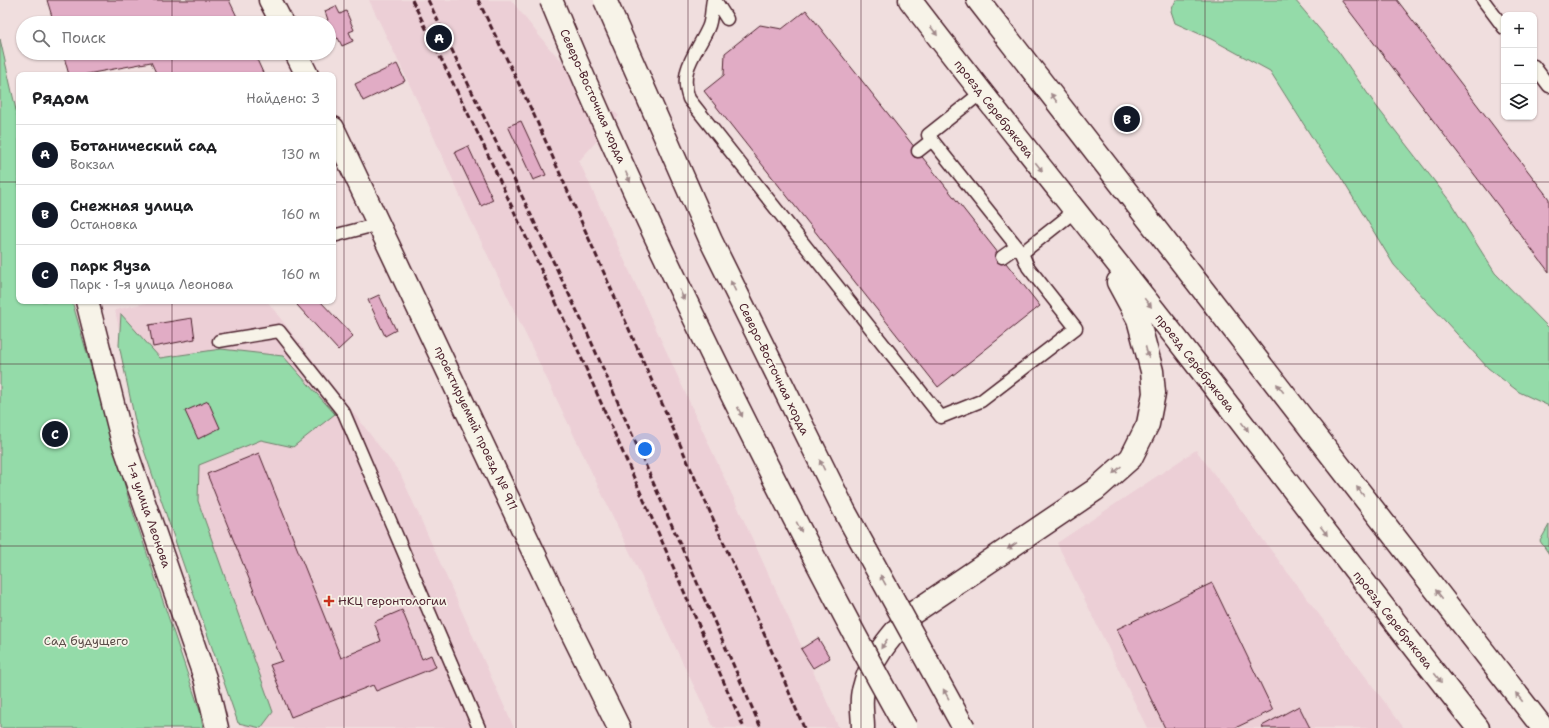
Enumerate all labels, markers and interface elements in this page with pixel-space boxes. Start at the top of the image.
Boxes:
map controls [1501,12,1537,120]
button: + [1501,12,1537,48]
search box [16,16,336,60]
pin: A [426,23,452,53]
street label: Северо-Восточная хорда [556,26,630,166]
one-way arrow [929,26,937,36]
icon: search [30,27,52,49]
text: Поиск [62,28,106,48]
button: − [1501,48,1537,84]
street label: проезд Серебрякова [951,57,1038,162]
button: layers [1501,84,1537,120]
text: Рядом [32,87,89,109]
text: Найдено: 3 [246,90,320,107]
one-way arrow [1049,92,1058,103]
pin: B [1114,104,1140,134]
text: Ботанический сад [70,136,217,156]
text: A [40,146,50,163]
text: 130 m [282,146,320,163]
text: Вокзал [70,156,114,173]
one-way arrow [1035,161,1044,172]
one-way arrow [625,171,631,182]
text: Снежная улица [70,196,193,216]
text: B [41,206,49,223]
text: 160 m [282,206,320,223]
text: Остановка [70,216,137,233]
text: парк Яуза [70,256,150,276]
text: C [41,266,49,283]
text: 160 m [282,266,320,283]
text: Парк · 1-я улица Леонова [70,276,233,293]
one-way arrow [730,280,736,292]
one-way arrow [679,289,685,301]
one-way arrow [1143,297,1152,308]
street label: Северо-Восточная хорда [735,300,813,438]
street label: проезд Серебрякова [1152,311,1239,416]
street label: проектируемый проезд № 911 [431,343,521,513]
one-way arrow [1144,346,1150,358]
one-way arrow [1276,383,1285,394]
one-way arrow [736,406,743,417]
pin: C [42,419,68,449]
one-way arrow [1241,422,1249,433]
your location [635,439,655,459]
street label: 1-я улица Леонова [123,460,175,570]
one-way arrow [819,460,825,471]
one-way arrow [1112,466,1122,475]
one-way arrow [1356,486,1364,497]
one-way arrow [796,522,802,533]
one-way arrow [1320,525,1328,536]
one-way arrow [1007,542,1017,550]
street label: проезд Серебрякова [1350,568,1437,673]
one-way arrow [879,574,886,586]
one-way arrow [1435,589,1444,600]
place label: НКЦ геронтологии [338,593,447,609]
marker: НКЦ геронтологии [323,595,335,607]
park label: Сад будущего [44,633,128,649]
one-way arrow [880,639,888,650]
one-way arrow [1434,672,1442,683]
one-way arrow [942,688,949,700]
one-way arrow [1514,692,1523,703]

